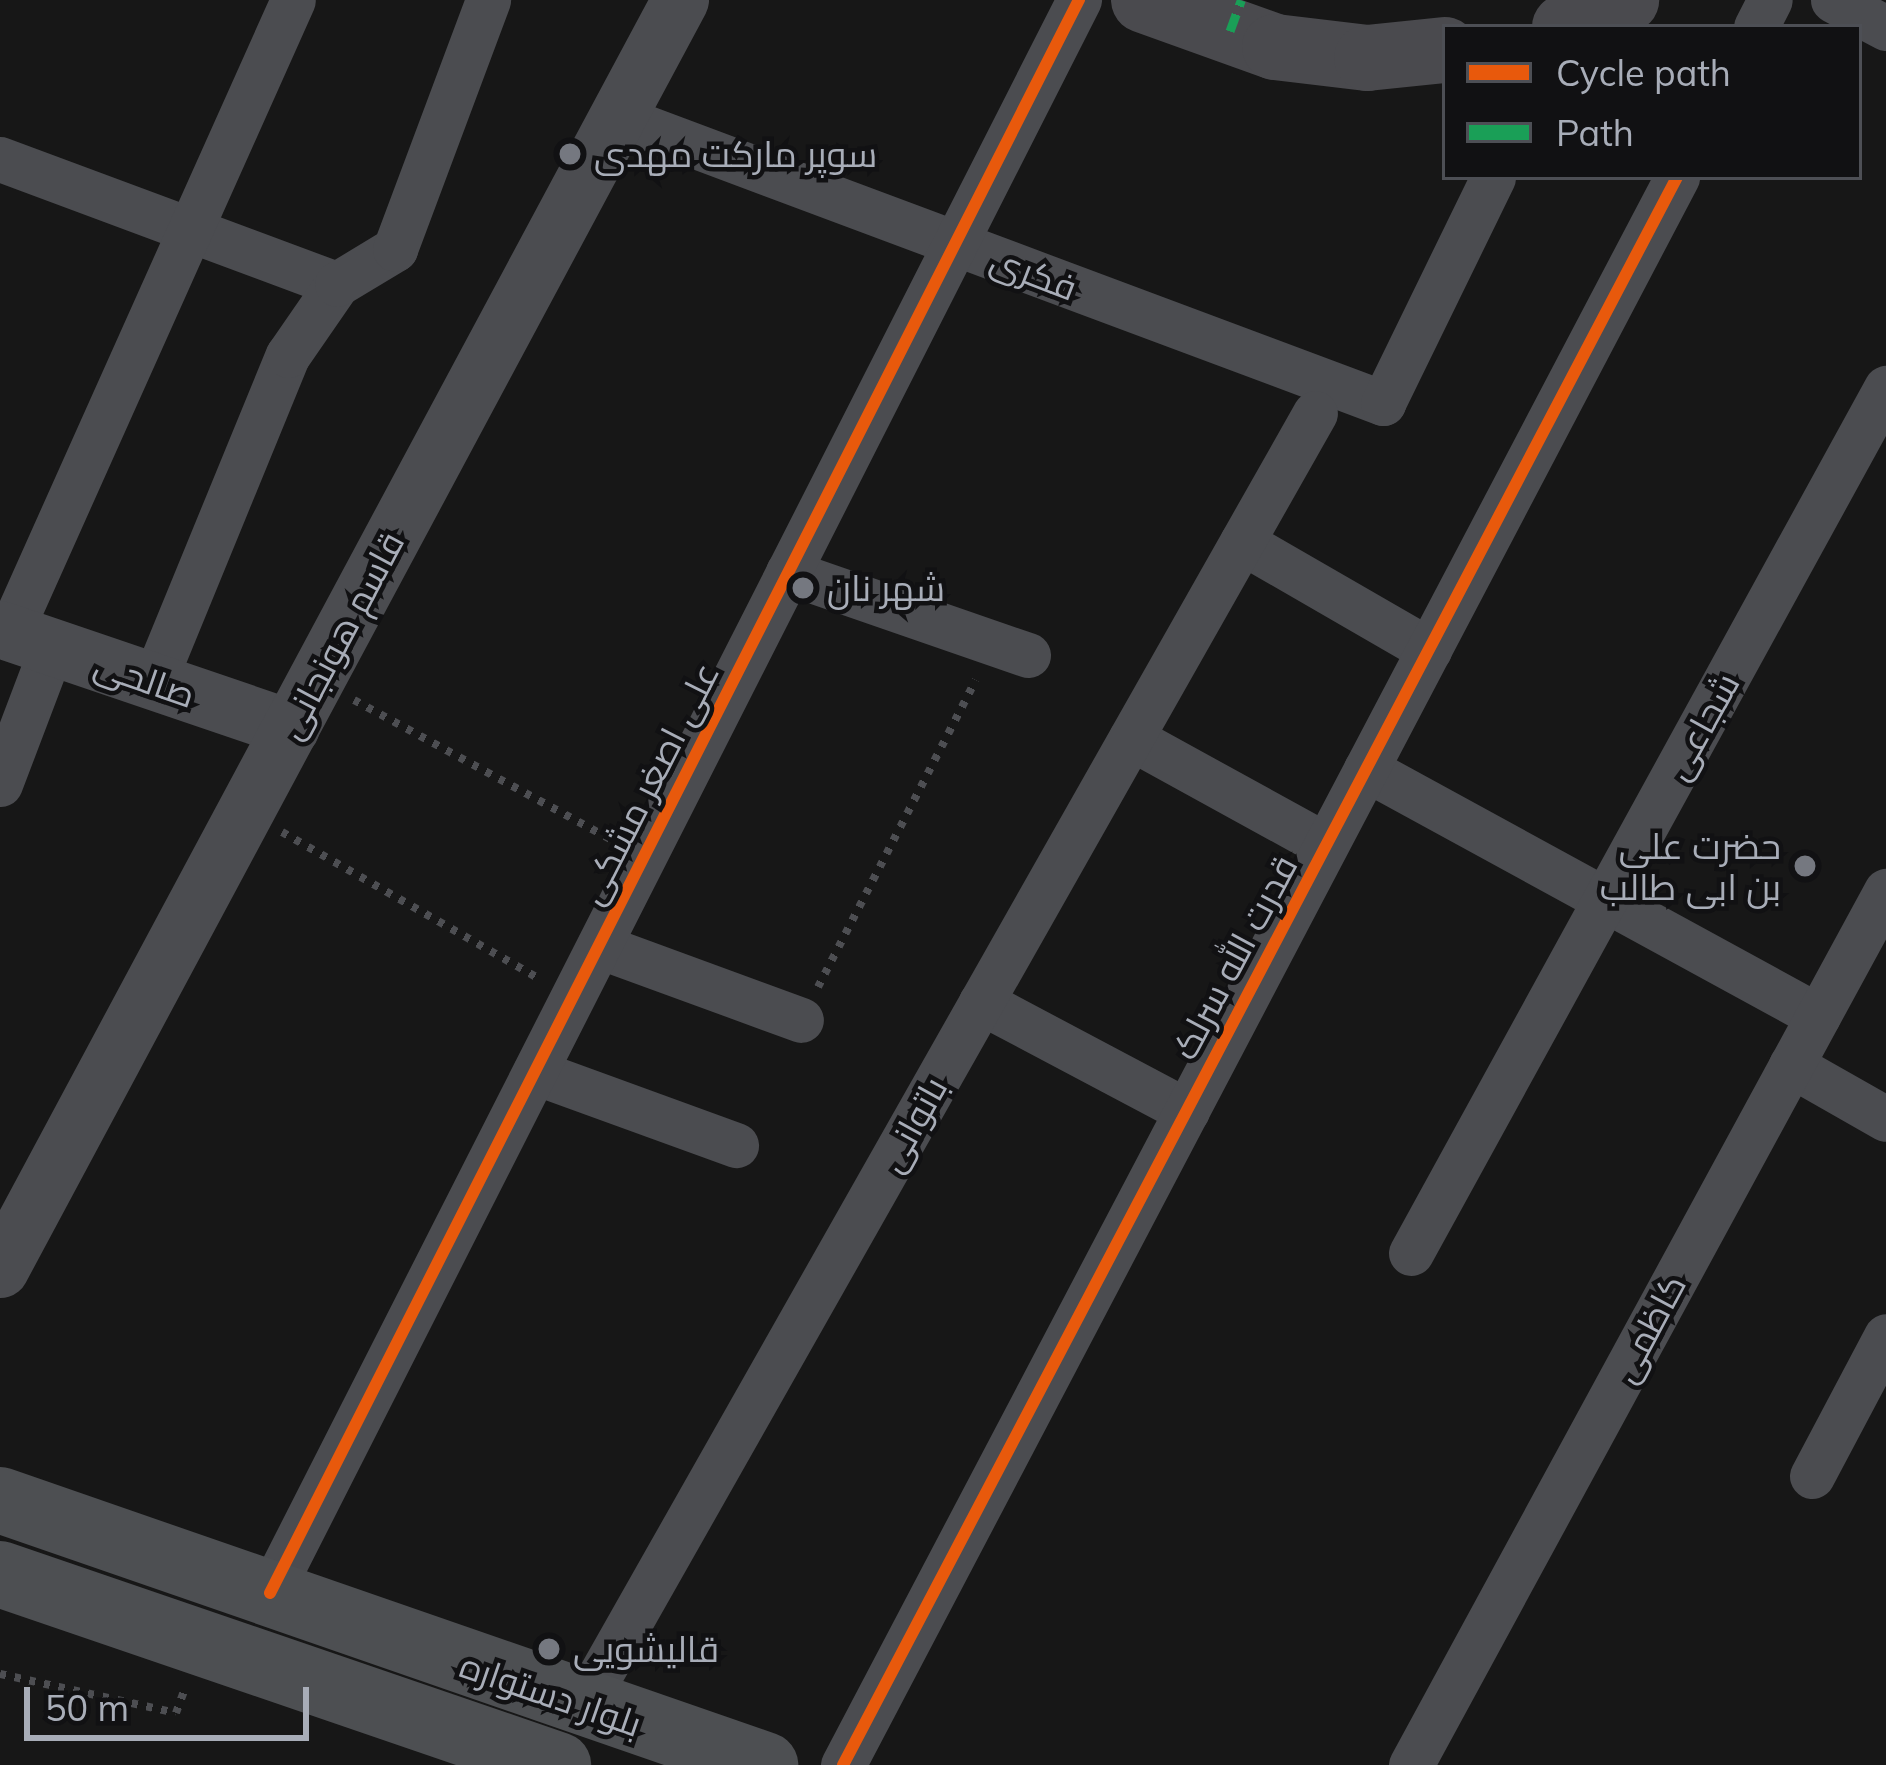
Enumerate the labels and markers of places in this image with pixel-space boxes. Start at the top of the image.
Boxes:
place label: سوپر مارکت مهدی [594,132,877,176]
marker: سوپر مارکت مهدی [557,141,583,167]
place label: شهر نان [827,566,945,610]
marker: شهر نان [790,575,816,601]
place label: حضرت علی بن ابی طالب [1600,823,1781,908]
marker: حضرت علی بن ابی طالب [1792,853,1818,879]
place label: قالیشویی [573,1627,719,1671]
marker: قالیشویی [536,1636,562,1662]

